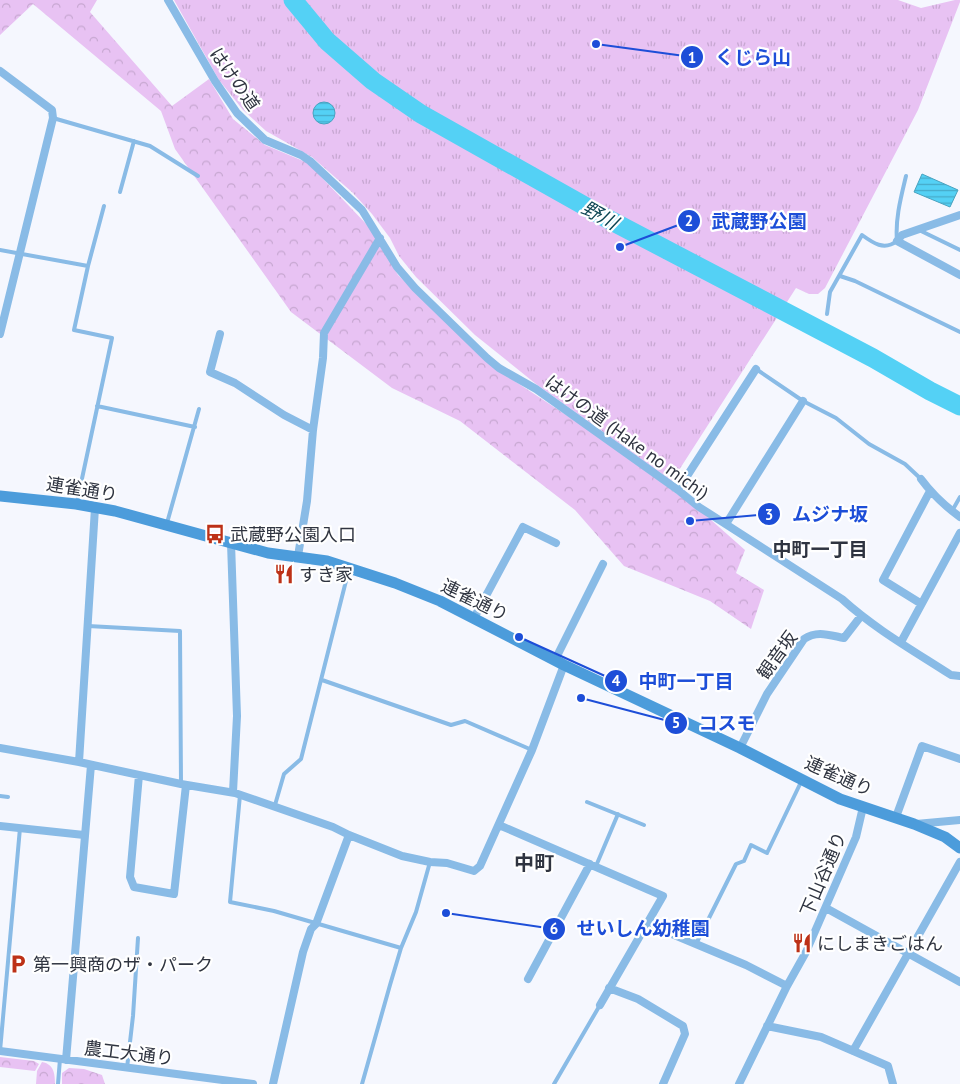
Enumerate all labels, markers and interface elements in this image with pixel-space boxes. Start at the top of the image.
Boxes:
callout: くじら山 [680,40,801,74]
street label: はけの道 [205,43,265,115]
text: くじら山 [715,45,791,69]
text: 1 [688,48,696,67]
water label: 野川 [578,195,624,236]
callout: 武蔵野公園 [677,204,817,238]
text: 武蔵野公園 [711,209,807,233]
text: 2 [685,211,693,230]
street label: はけの道 (Hake no michi) [541,370,713,504]
street label: 連雀通り [45,472,119,506]
callout: ムジナ坂 [757,497,878,531]
text: ムジナ坂 [792,502,868,526]
text: 3 [765,505,773,524]
bus stop icon: 武蔵野公園入口 [204,523,226,545]
place label: 武蔵野公園入口 [230,523,356,546]
district label: 中町一丁目 [772,537,868,561]
restaurant icon: すき家 [273,563,295,585]
place label: すき家 [299,563,353,586]
street label: 連雀通り [438,574,512,626]
street label: 観音坂 [752,626,802,684]
callout: 中町一丁目 [603,664,743,698]
text: 中町一丁目 [638,669,734,693]
text: 4 [612,671,621,690]
callout: コスモ [664,706,766,740]
text: コスモ [698,711,756,735]
text: 5 [672,713,680,732]
street label: 連雀通り [801,751,877,801]
street label: 下山谷通り [795,828,851,920]
district label: 中町 [514,850,554,876]
callout: せいしん幼稚園 [542,912,720,946]
text: せいしん幼稚園 [576,916,710,940]
text: 6 [550,919,558,938]
restaurant icon: にしまきごはん [791,932,813,954]
place label: にしまきごはん [817,932,943,955]
parking icon: 第一興商のザ・パーク [7,953,29,975]
place label: 第一興商のザ・パーク [33,953,213,976]
street label: 農工大通り [83,1036,175,1070]

